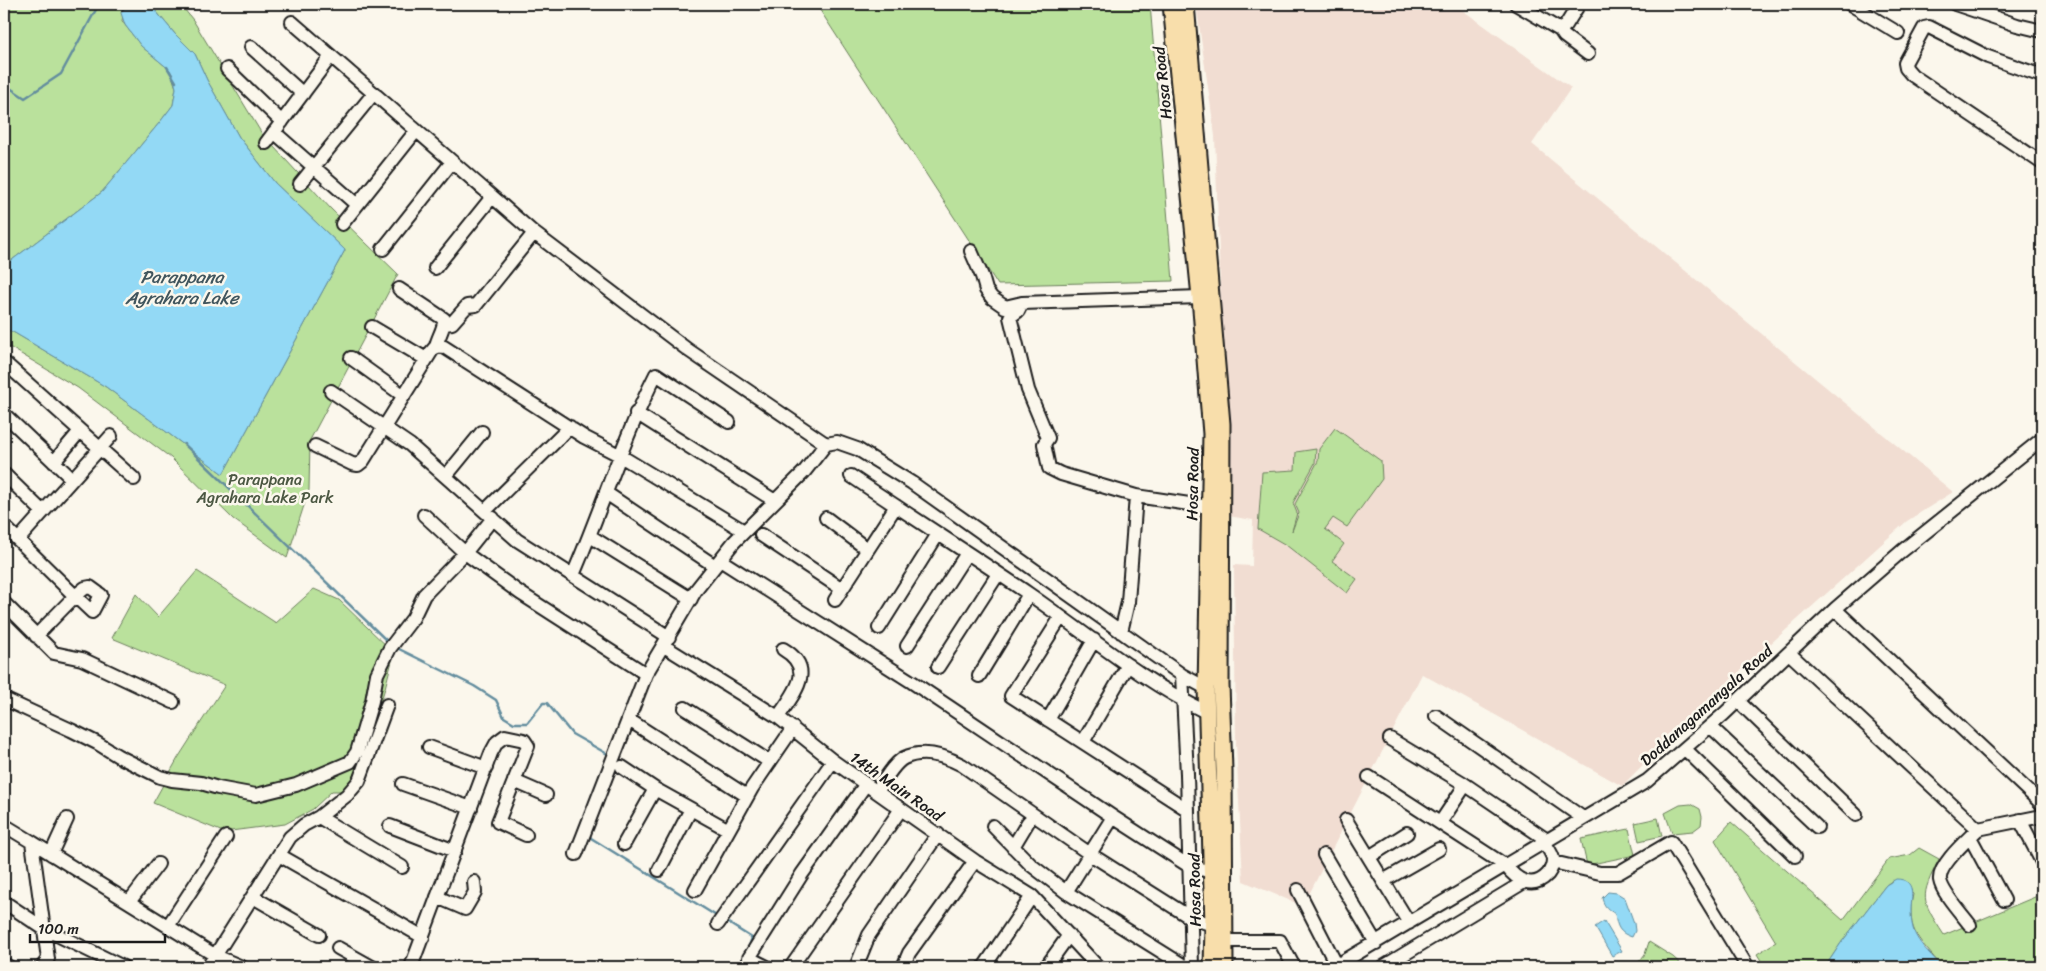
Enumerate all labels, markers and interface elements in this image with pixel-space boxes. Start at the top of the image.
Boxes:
street label: Hosa Road [1144,44,1181,121]
water label: Parappana Agrahara Lake [124,261,240,314]
street label: Hosa Road [1177,446,1208,521]
park label: Parappana Agrahara Lake Park [195,465,334,512]
street label: Doddanagamangala Road [1633,636,1781,774]
street label: 14th Main Road [844,743,951,830]
street label: Hosa Road [1179,852,1210,927]
scale bar [30,911,165,943]
text: 100 m [38,916,79,942]

